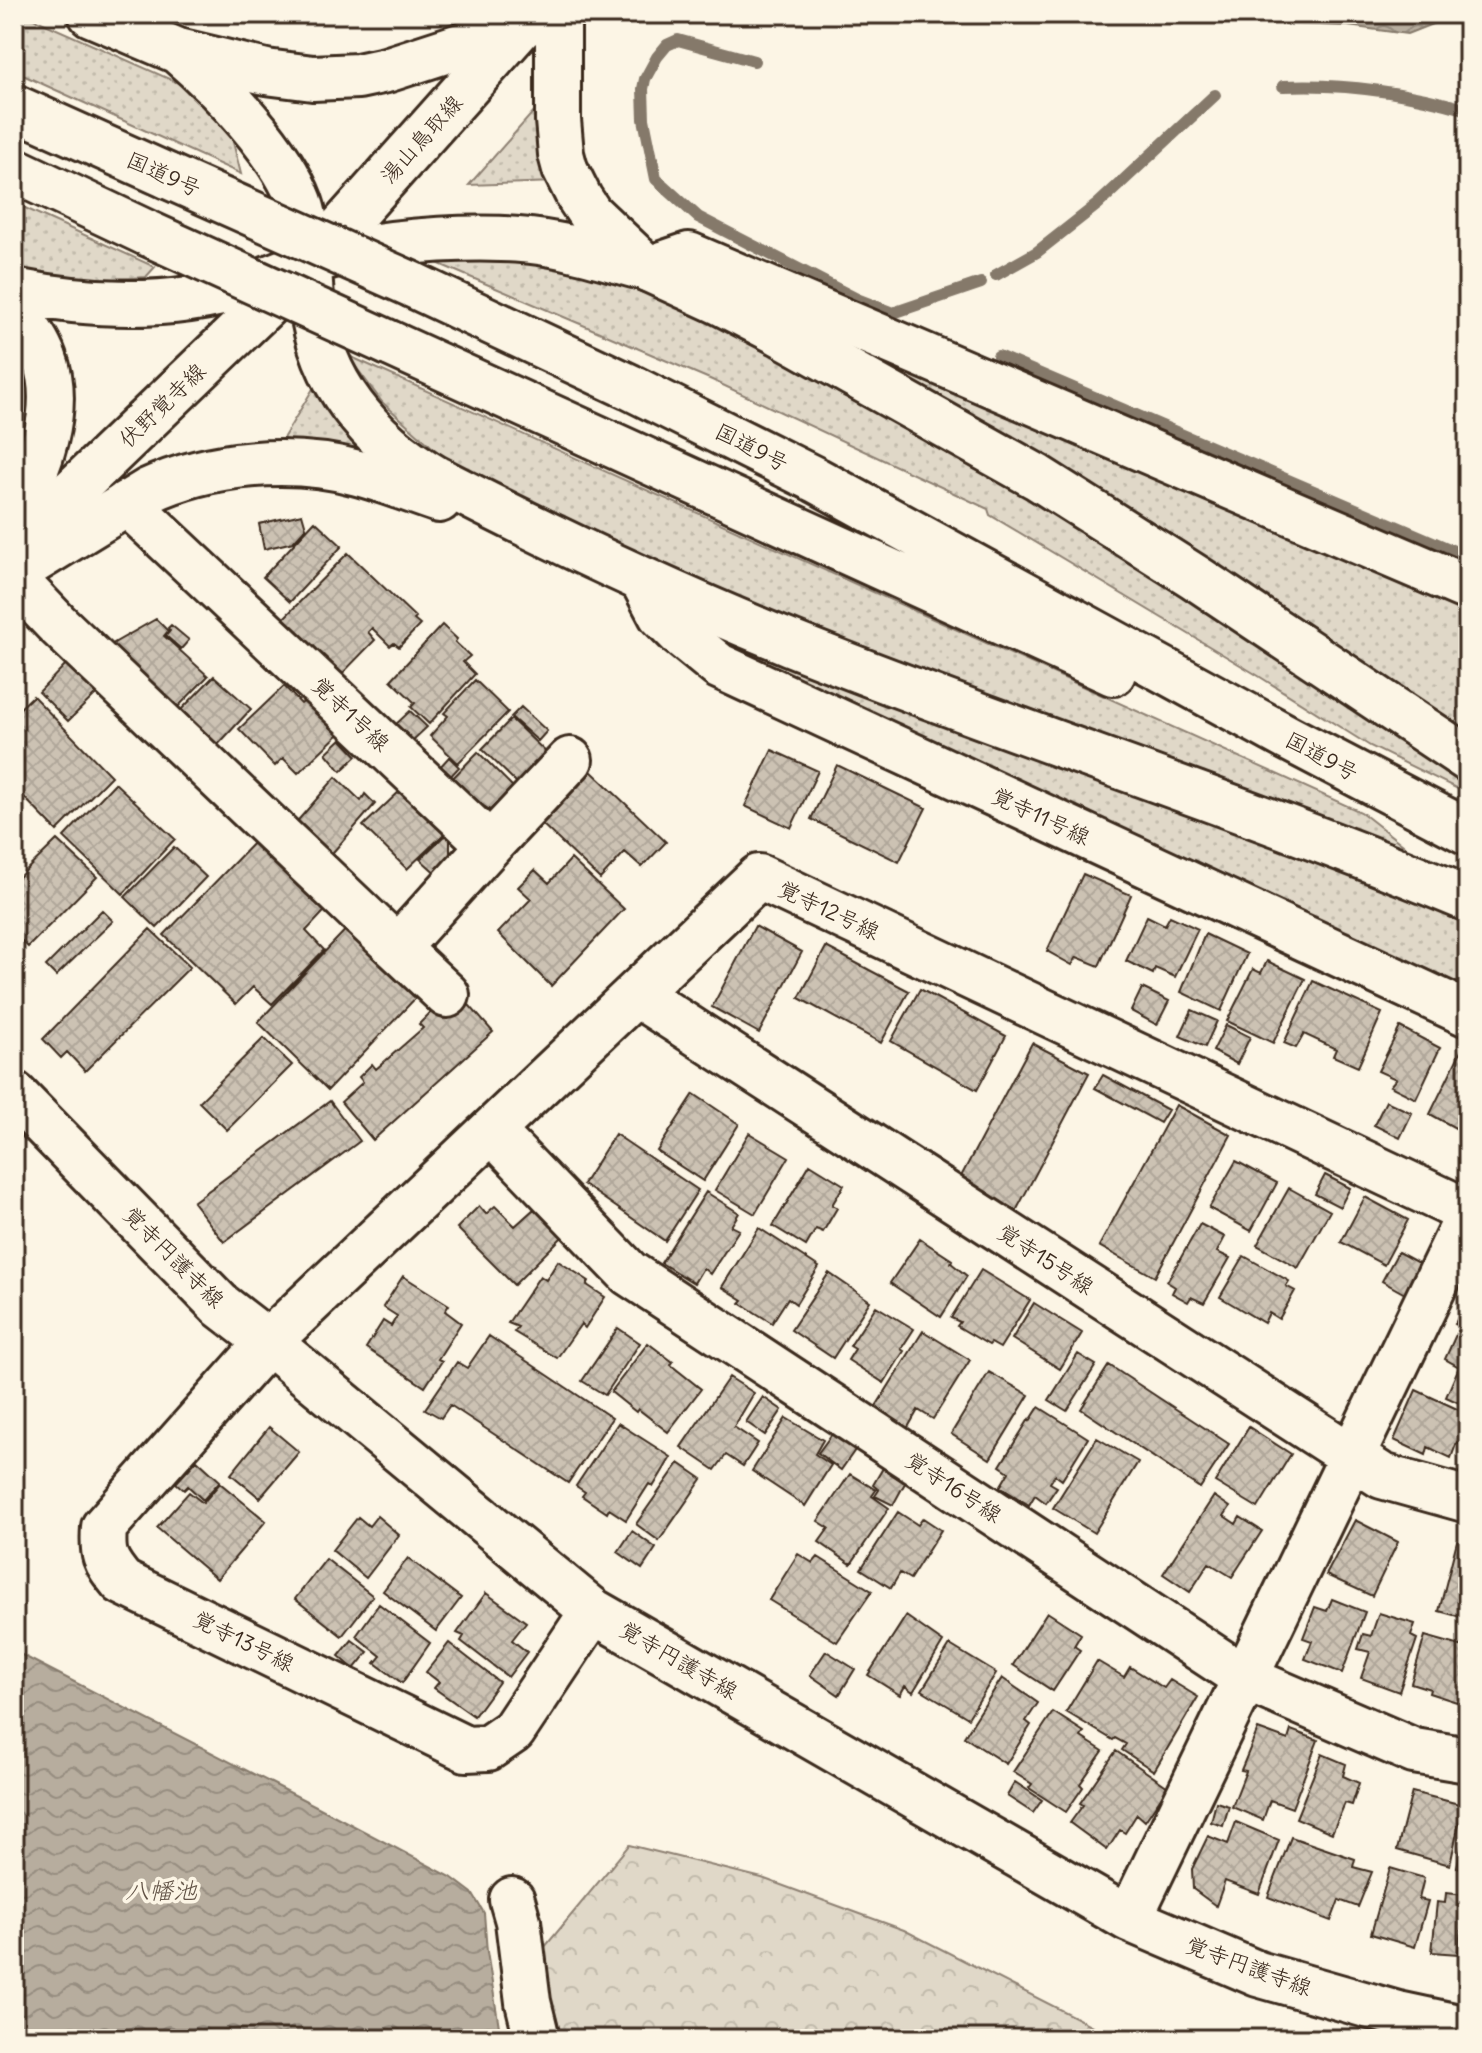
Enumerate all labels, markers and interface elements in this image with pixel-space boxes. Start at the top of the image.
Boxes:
street label: 湯山鳥取線 [374,89,468,189]
street label: 国道9号 [122,145,206,203]
street label: 伏野覚寺線 [113,357,211,453]
street label: 国道9号 [711,417,793,477]
street label: 覚寺1号線 [306,671,396,757]
street label: 国道9号 [1281,725,1363,787]
street label: 覚寺11号線 [987,781,1095,851]
street label: 覚寺12号線 [774,874,884,946]
street label: 覚寺円護寺線 [117,1200,231,1314]
street label: 覚寺15号線 [993,1217,1099,1301]
street label: 覚寺16号線 [900,1445,1008,1529]
street label: 覚寺13号線 [189,1604,299,1678]
street label: 覚寺円護寺線 [615,1615,743,1705]
water label: 八幡池 [125,1875,198,1905]
street label: 覚寺円護寺線 [1182,1930,1316,2002]

